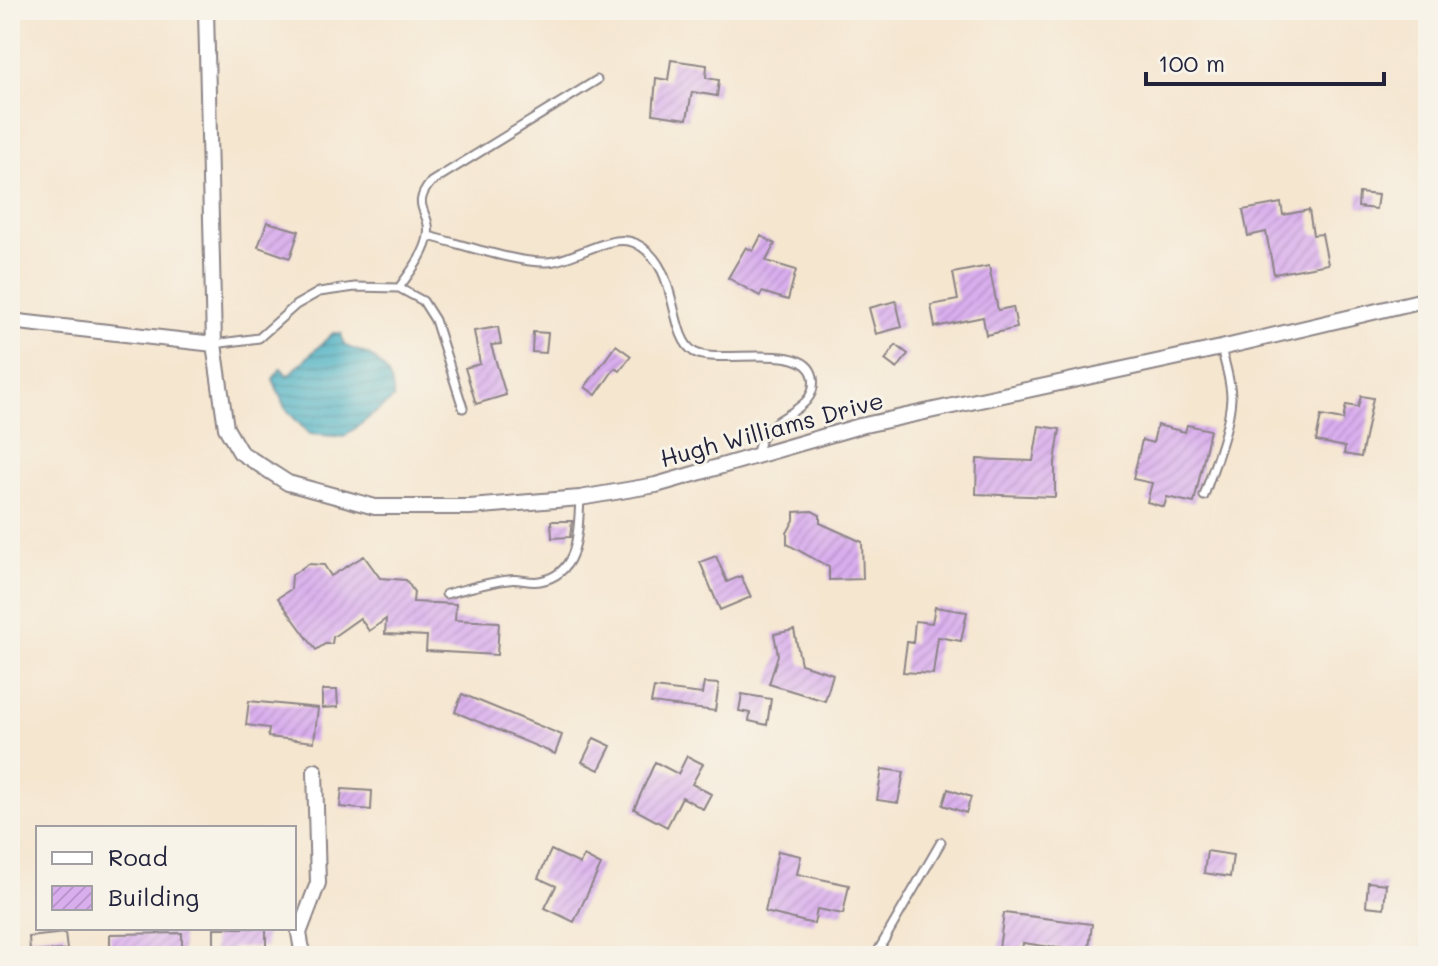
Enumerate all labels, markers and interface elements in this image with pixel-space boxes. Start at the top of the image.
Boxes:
scale bar [1146,36,1384,86]
text: 100 m [1158,47,1225,78]
street label: Hugh Williams Drive [656,384,887,473]
legend [36,826,296,930]
text: Road [108,841,168,872]
text: Building [108,881,199,912]

